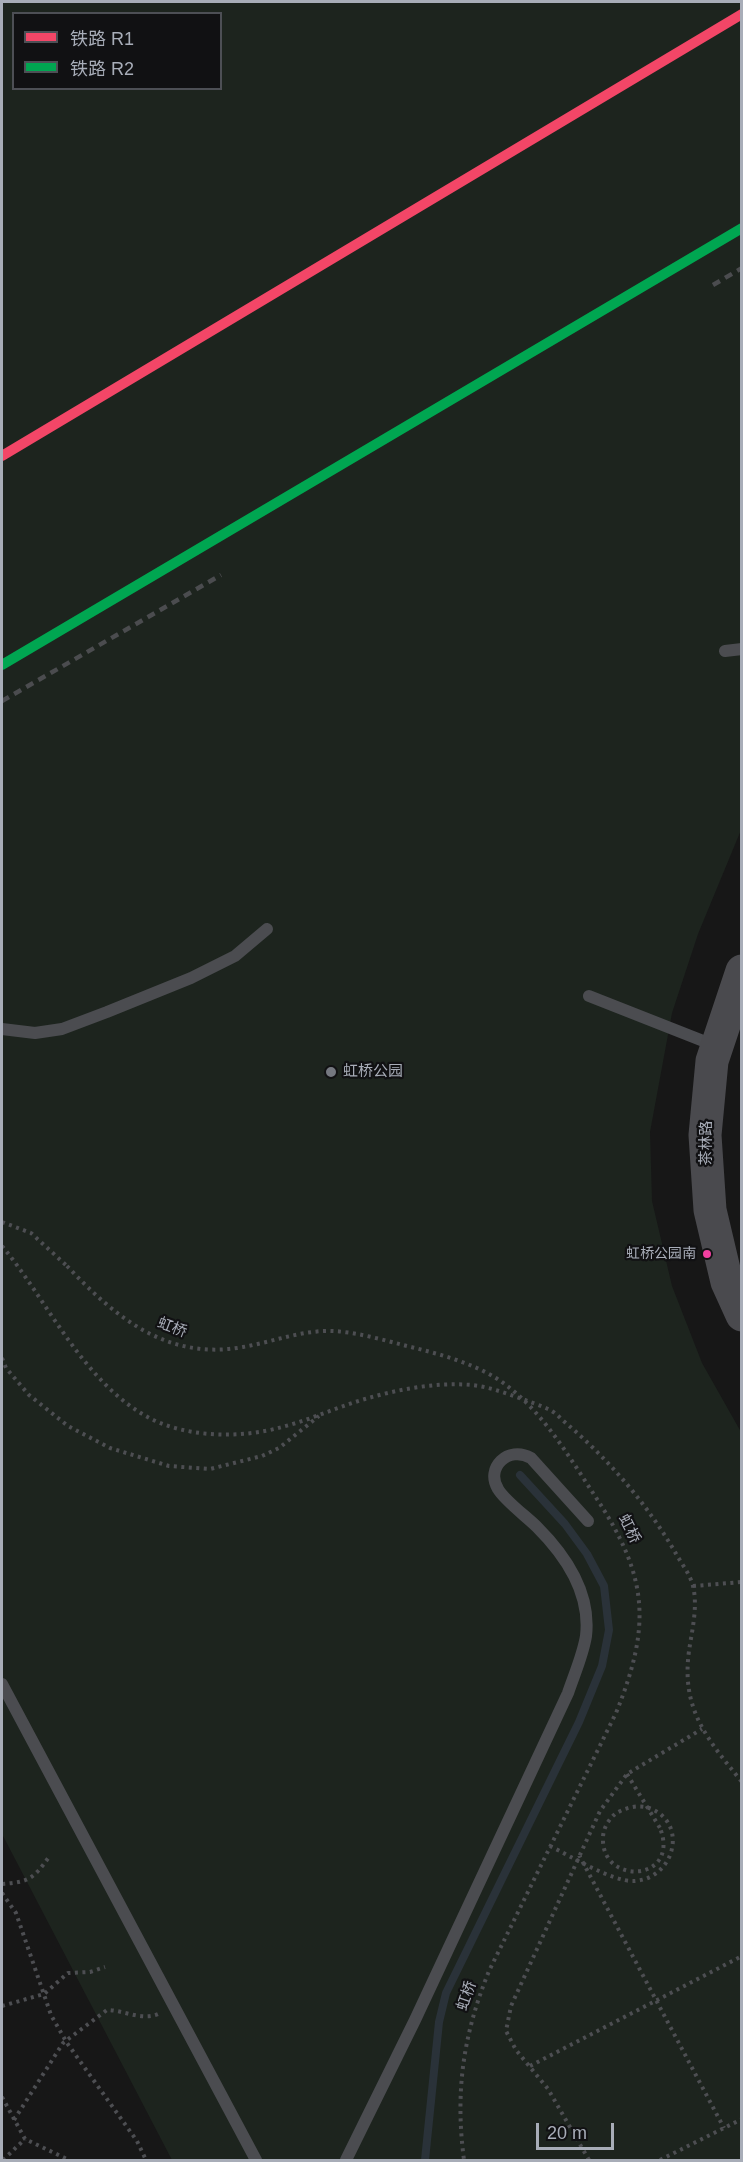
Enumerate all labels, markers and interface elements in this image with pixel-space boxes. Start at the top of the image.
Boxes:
legend [12,12,222,90]
text: 铁路 R1 [70,29,134,49]
text: 铁路 R2 [70,59,134,79]
place label: 虹桥公园 [343,1063,403,1081]
marker: 虹桥公园 [324,1065,338,1079]
street label: 茶林路 [698,1121,716,1165]
place label: 虹桥公园南 [626,1246,696,1262]
marker: 虹桥公园南 [701,1248,713,1260]
street label: 虹桥 [155,1314,189,1342]
street label: 虹桥 [614,1512,644,1546]
street label: 虹桥 [454,1979,480,2013]
scale bar [539,2111,617,2149]
text: 20 m [547,2123,587,2143]

